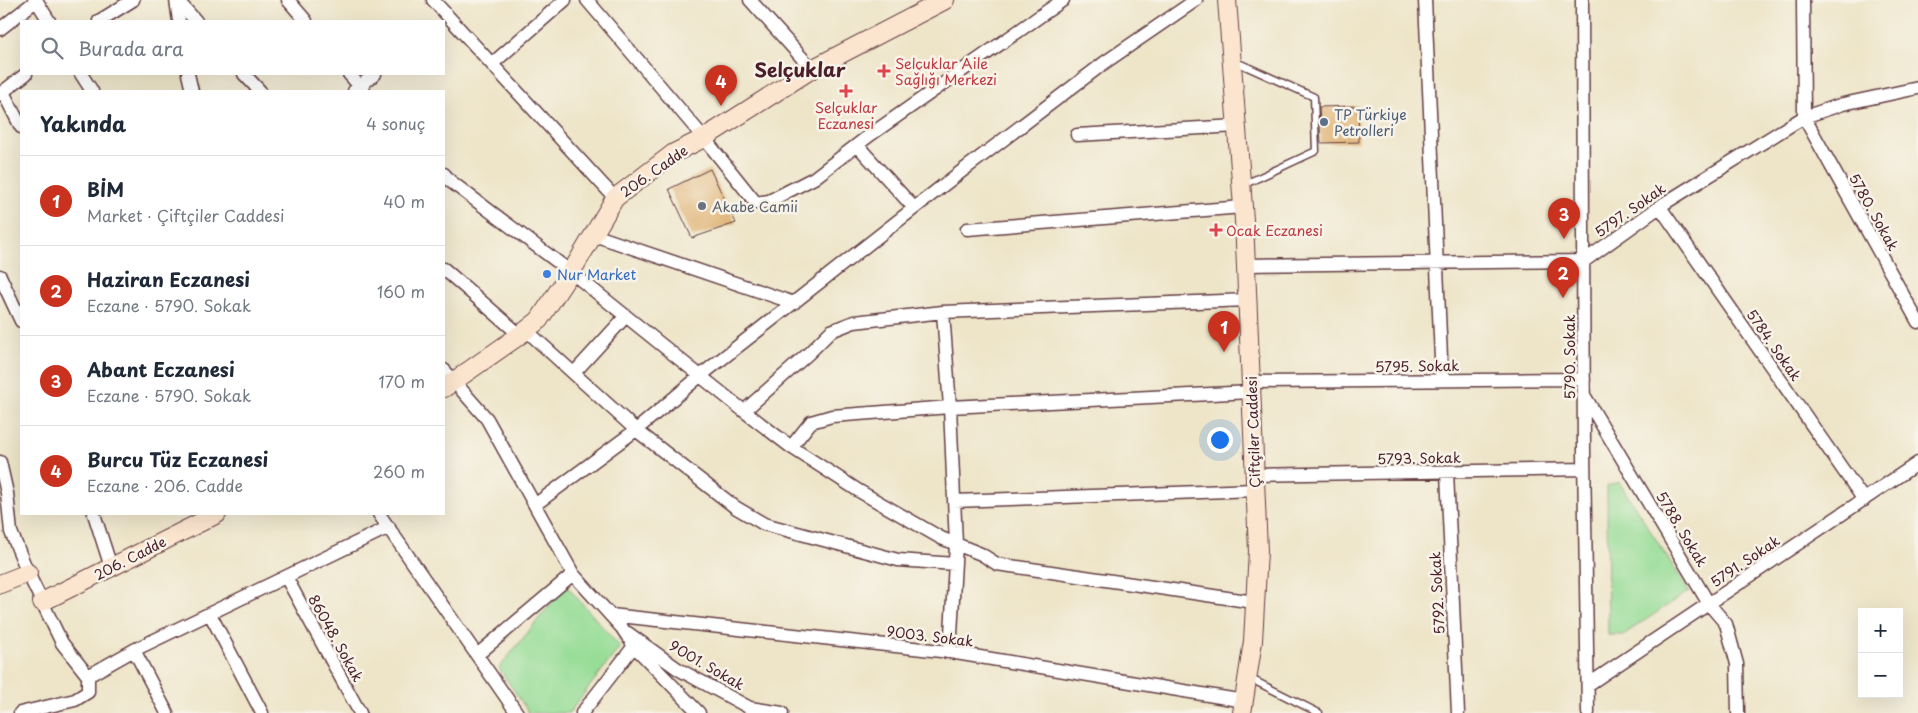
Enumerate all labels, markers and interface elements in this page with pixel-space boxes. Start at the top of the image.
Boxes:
search box [20,20,445,75]
icon: search [38,34,66,62]
text: Burada ara [78,34,183,62]
place label: Selçuklar Aile Sağlığı Merkezi [895,53,997,90]
district label: Selçuklar [754,55,846,83]
marker: Selçuklar Aile Sağlığı Merkezi [877,64,891,78]
pin: 4 [705,65,737,106]
marker: Selçuklar Eczanesi [840,85,852,97]
place label: Selçuklar Eczanesi [815,97,878,134]
place label: TP Türkiye Petrolleri [1334,104,1407,141]
text: Yakında [40,107,126,139]
text: 4 sonuç [366,111,425,135]
marker: TP Türkiye Petrolleri [1318,116,1330,128]
street label: 206. Cadde [616,140,692,202]
street label: 5780. Sokak [1844,169,1904,255]
text: BİM [87,175,124,203]
street label: 5797. Sokak [1590,178,1670,242]
text: 1 [52,189,60,213]
text: 40 m [383,189,425,213]
place label: Akabe Camii [712,196,798,217]
pin: 3 [1548,198,1580,239]
marker: Akabe Camii [696,200,708,212]
text: Market · Çiftçiler Caddesi [87,203,284,227]
place label: Ocak Eczanesi [1226,220,1323,241]
marker: Ocak Eczanesi [1210,224,1222,236]
pin: 2 [1547,257,1579,298]
place label: Nur Market [557,264,636,285]
text: Haziran Eczanesi [87,265,250,293]
marker: Nur Market [541,268,553,280]
text: 2 [50,279,62,303]
text: 160 m [377,279,425,303]
text: Eczane · 5790. Sokak [87,293,251,317]
street label: 5784. Sokak [1742,305,1806,385]
pin: 1 [1208,311,1240,352]
street label: 5790. Sokak [1559,315,1580,399]
text: Abant Eczanesi [87,355,235,383]
street label: 5795. Sokak [1375,355,1459,377]
text: 3 [51,369,61,393]
text: 170 m [379,369,425,393]
street label: Çiftçiler Caddesi [1241,376,1265,488]
text: Eczane · 5790. Sokak [87,383,251,407]
your location [1207,427,1233,453]
text: Burcu Tüz Eczanesi [87,445,268,473]
street label: 5793. Sokak [1377,447,1461,469]
text: 4 [51,459,61,483]
text: 260 m [373,459,425,483]
text: Eczane · 206. Cadde [87,473,243,497]
street label: 5788. Sokak [1651,487,1713,571]
street label: 5791. Sokak [1706,530,1784,592]
street label: 206. Cadde [90,531,170,585]
street label: 5792. Sokak [1424,551,1450,635]
street label: 86048. Sokak [303,591,369,685]
map controls [1858,608,1903,698]
button: + [1858,608,1903,653]
street label: 9003. Sokak [885,620,975,652]
street label: 9001. Sokak [666,635,748,695]
button: − [1858,653,1903,698]

